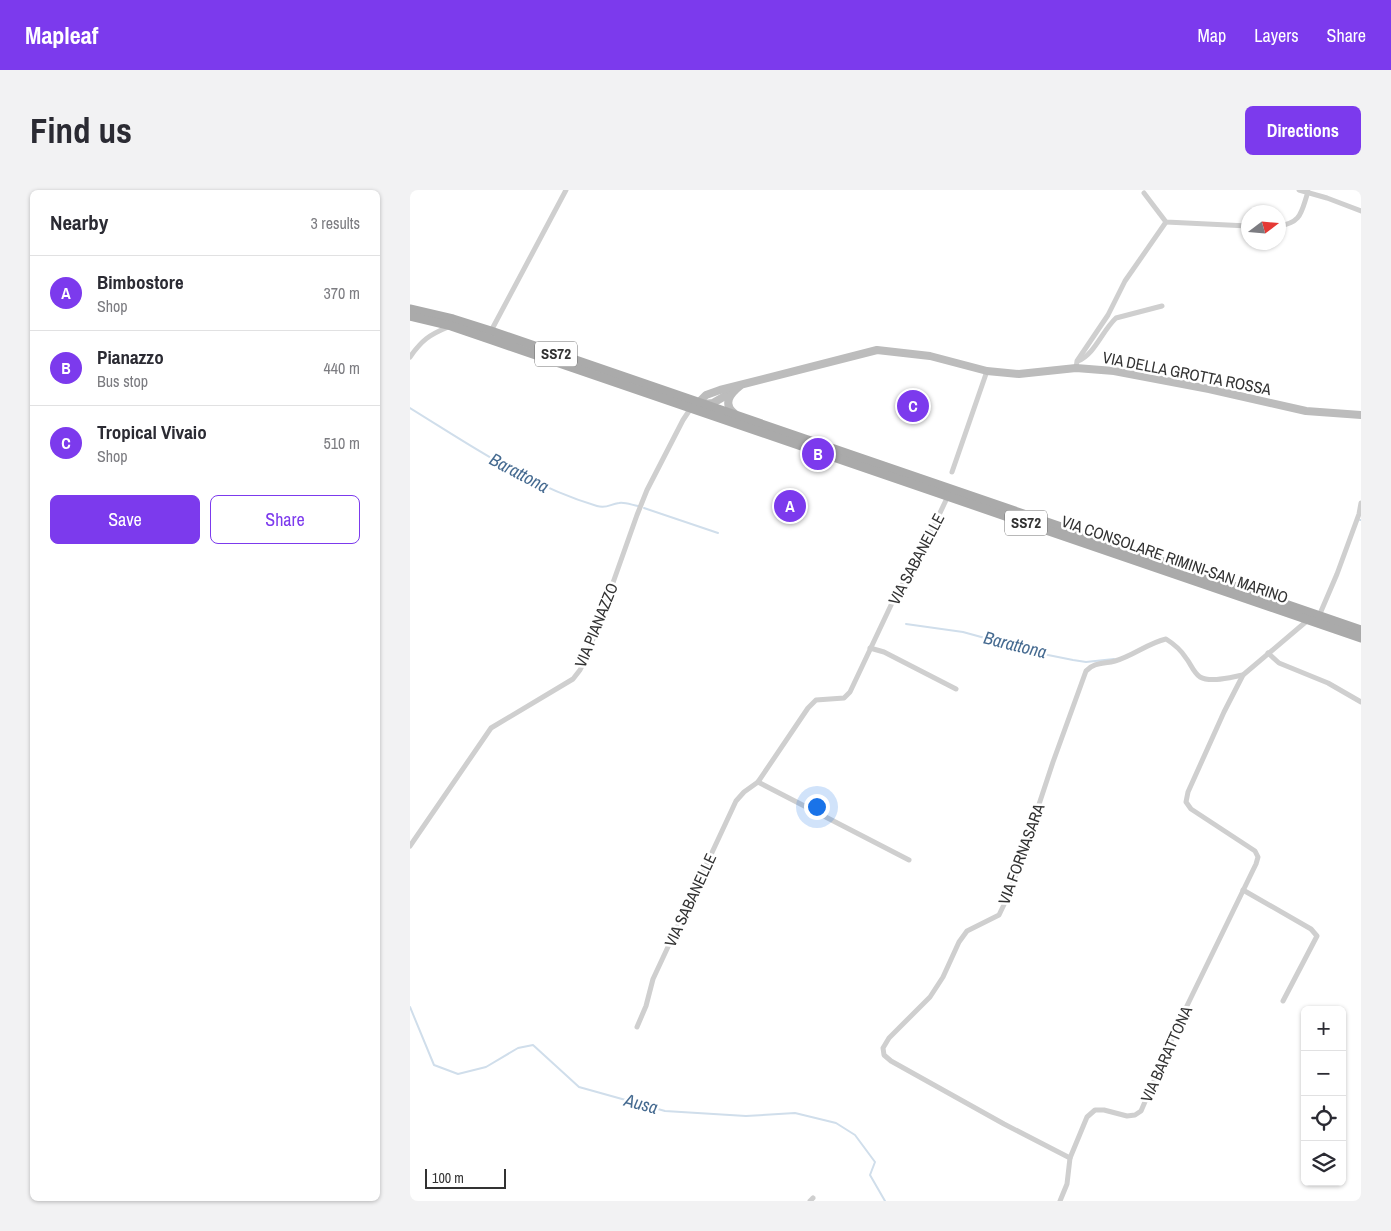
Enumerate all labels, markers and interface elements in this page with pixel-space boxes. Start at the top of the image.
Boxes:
text: Mapleaf [25,19,98,51]
text: Map [1198,23,1226,48]
text: Layers [1254,23,1299,48]
text: Share [1327,23,1366,48]
button: Directions [1245,106,1361,155]
text: Find us [30,107,132,154]
north arrow [1241,205,1286,250]
text: Nearby [50,208,108,237]
text: 3 results [310,212,360,234]
text: Bimbostore [97,269,184,295]
text: A [61,282,71,304]
text: 370 m [324,282,360,304]
text: Shop [97,295,128,317]
road number: SS72 [535,342,577,366]
text: Pianazzo [97,344,164,370]
street label: VIA DELLA GROTTA ROSSA [1101,346,1273,400]
text: B [61,357,71,379]
text: 440 m [324,357,360,379]
text: Bus stop [97,370,148,392]
pin: C [897,387,929,425]
text: Tropical Vivaio [97,419,207,445]
text: C [61,432,71,454]
text: 510 m [324,432,360,454]
pin: B [802,435,834,473]
text: Shop [97,445,128,467]
water label: Barattona [485,446,553,499]
pin: A [774,487,806,525]
button: Save [50,495,200,544]
button: Share [210,495,360,544]
street label: VIA SABANELLE [883,509,949,609]
road number: SS72 [1005,510,1047,536]
street label: VIA CONSOLARE RIMINI-SAN MARINO [1059,510,1291,608]
street label: VIA PIANAZZO [569,579,623,671]
water label: Barattona [981,625,1049,664]
your location [804,794,830,820]
street label: VIA FORNASARA [993,800,1050,907]
street label: VIA SABANELLE [659,850,721,950]
street label: VIA BARATTONA [1135,1002,1197,1106]
map controls [1301,1006,1346,1186]
button: + [1301,1006,1346,1051]
button: − [1301,1051,1346,1096]
water label: Ausa [621,1087,661,1120]
button: locate [1301,1096,1346,1141]
button: layers [1301,1141,1346,1186]
scale bar [425,1166,506,1189]
text: 100 m [432,1169,464,1187]

